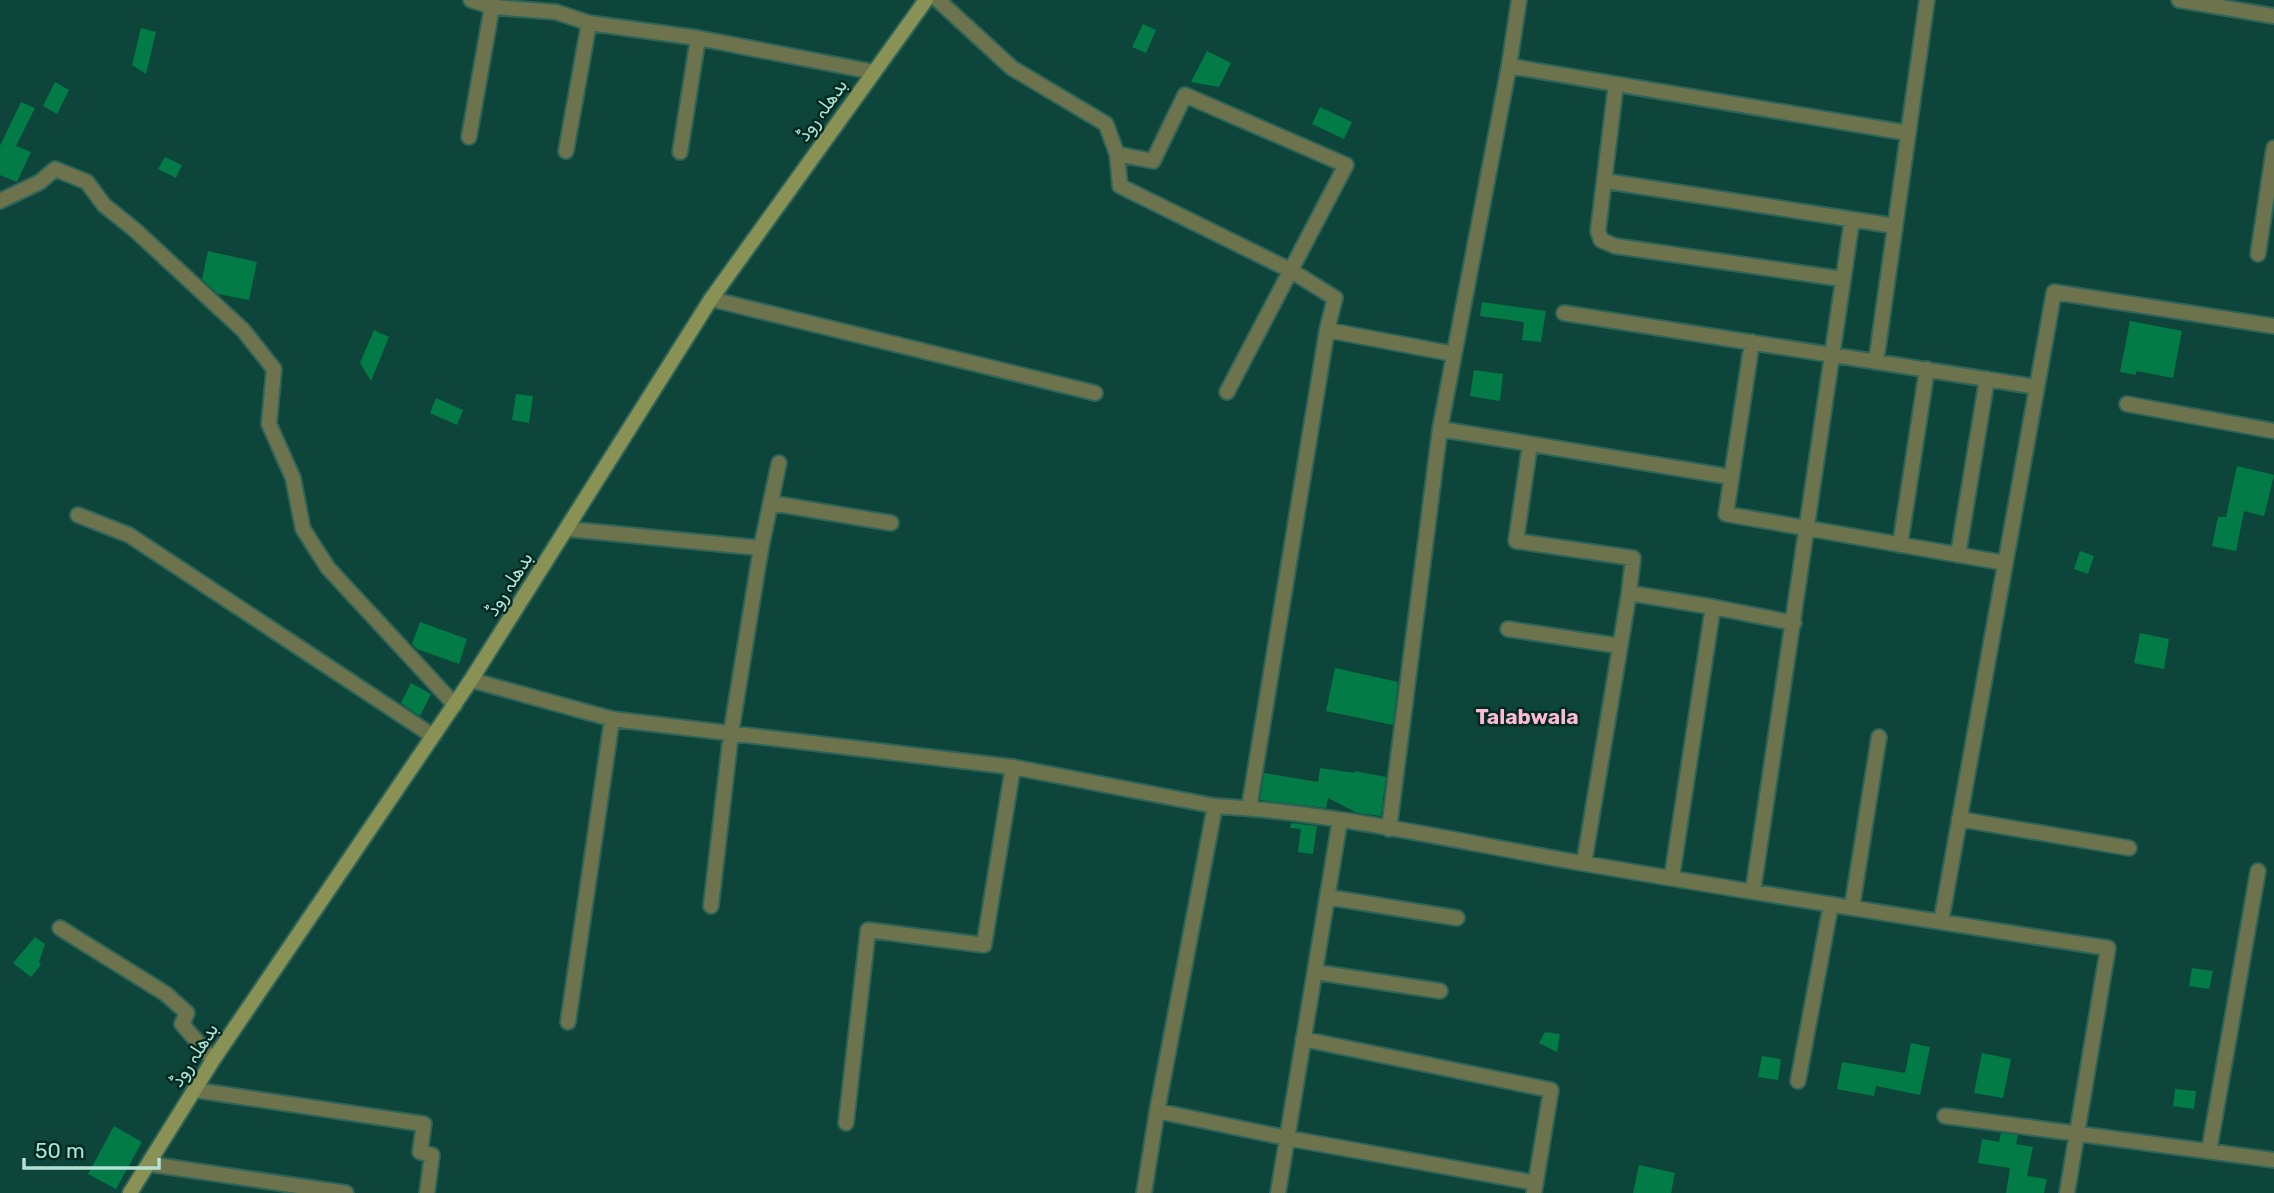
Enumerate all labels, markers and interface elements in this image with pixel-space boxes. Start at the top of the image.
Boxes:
street label: بدھلہ روڈ [792,74,852,146]
street label: بدھلہ روڈ [480,548,538,620]
district label: Talabwala [1475,704,1579,729]
street label: بدھلہ روڈ [165,1019,223,1091]
scale bar [24,1126,159,1170]
text: 50 m [35,1138,85,1163]

